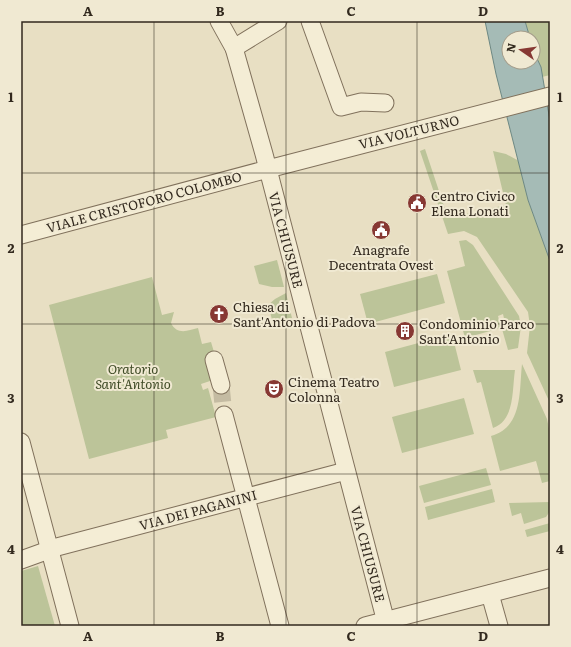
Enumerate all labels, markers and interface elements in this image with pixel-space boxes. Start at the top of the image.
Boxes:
text: A [83,1,93,20]
text: B [216,1,225,20]
text: C [346,1,356,20]
text: D [478,1,488,20]
north arrow [501,30,541,70]
text: N [501,41,519,54]
text: 1 [8,87,14,106]
text: 1 [557,87,563,106]
street label: VIA VOLTURNO [357,110,461,153]
street label: VIALE CRISTOFORO COLOMBO [44,166,244,237]
place label: Centro Civico Elena Lonati [431,186,516,220]
street label: VIA CHIUSURE [265,190,308,290]
public building icon: Centro Civico Elena Lonati [406,192,428,214]
public building icon: Anagrafe Decentrata Ovest [370,219,392,241]
text: 2 [8,238,15,257]
text: 2 [557,238,564,257]
place label: Anagrafe Decentrata Ovest [328,240,434,274]
place label: Chiesa di Sant'Antonio di Padova [233,297,376,331]
church icon: Chiesa di Sant'Antonio di Padova [208,303,230,325]
place label: Condominio Parco Sant'Antonio [419,314,535,348]
building icon: Condominio Parco Sant'Antonio [394,320,416,342]
park label: Oratorio Sant'Antonio [95,359,171,393]
place label: Cinema Teatro Colonna [288,372,380,406]
theatre icon: Cinema Teatro Colonna [263,378,285,400]
text: 3 [7,388,15,407]
text: 3 [556,388,564,407]
street label: VIA DEI PAGANINI [137,485,259,534]
street label: VIA CHIUSURE [347,504,390,604]
text: 4 [7,539,15,558]
text: 4 [556,539,564,558]
text: A [83,626,93,645]
text: B [216,626,225,645]
text: C [346,626,356,645]
text: D [478,626,488,645]

